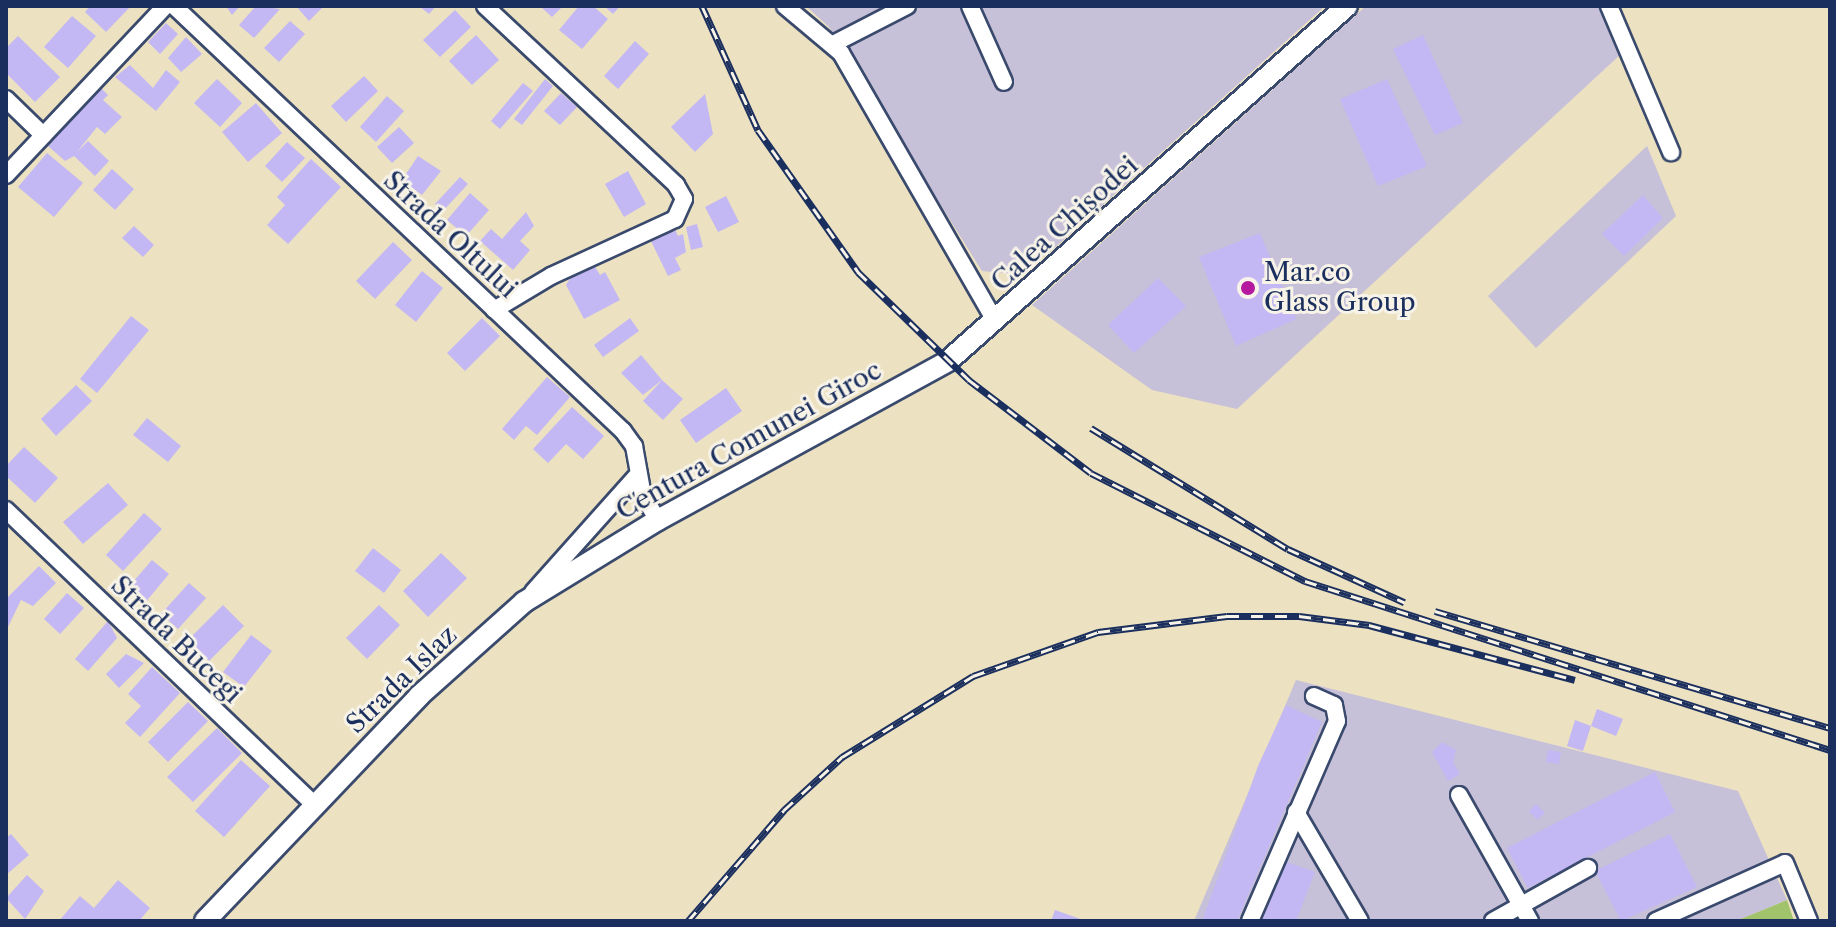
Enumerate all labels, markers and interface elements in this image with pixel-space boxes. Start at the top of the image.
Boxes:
street label: Calea Chișodei [985,150,1145,298]
street label: Strada Oltului [377,165,523,305]
place label: Mar.co Glass Group [1264,257,1416,318]
marker: Mar.co Glass Group [1239,279,1257,297]
street label: Centura Comunei Giroc [611,355,887,527]
street label: Strada Bucegi [104,570,248,710]
street label: Strada Islaz [340,620,464,740]

